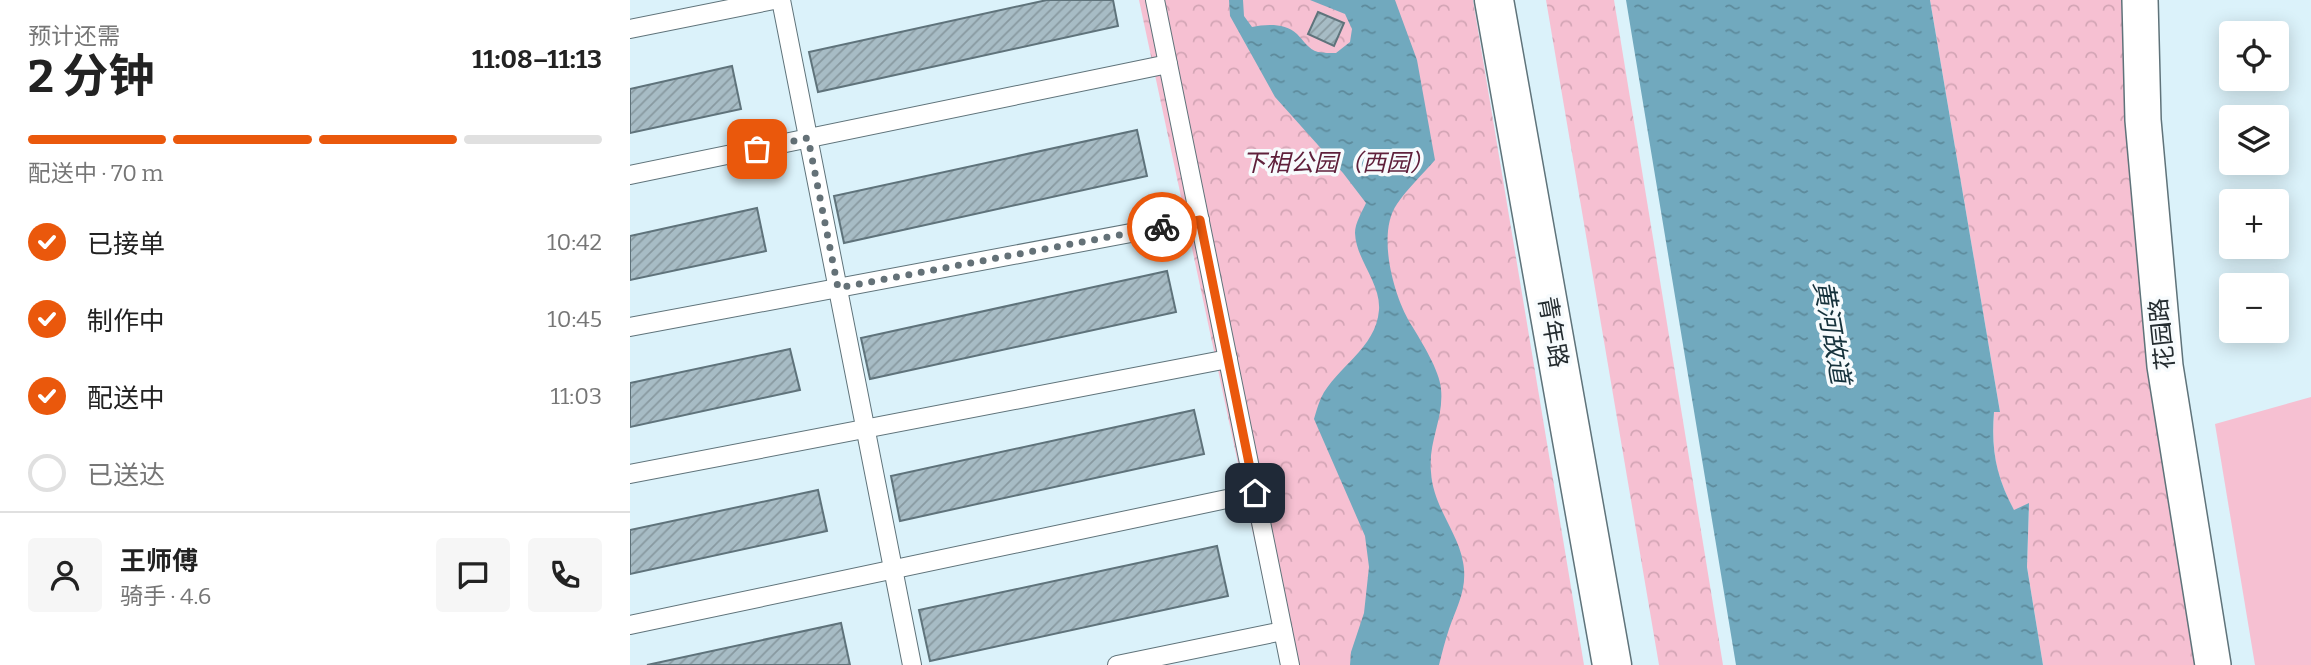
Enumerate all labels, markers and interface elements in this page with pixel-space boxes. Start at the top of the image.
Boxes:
map controls [2219,21,2289,343]
button: locate [2219,21,2289,91]
text: 预计还需 [28,22,120,50]
text: 11:08–11:13 [472,44,602,75]
text: 2 分钟 [28,49,154,104]
button: layers [2219,105,2289,175]
pin [727,119,787,179]
icon: bag [738,130,776,168]
park label: 下相公园（西园） [1242,149,1434,177]
text: 配送中 · 70 m [28,159,163,187]
button: + [2219,189,2289,259]
courier [1127,192,1197,262]
icon: bike [1143,208,1181,246]
icon: check [28,223,66,261]
text: 10:42 [547,228,602,256]
text: 已接单 [87,229,165,260]
button: − [2219,273,2289,343]
water label: 黄河故道 [1807,278,1856,390]
street label: 青年路 [1533,294,1573,370]
street label: 花园路 [2144,297,2180,371]
icon: check [28,300,66,338]
text: 10:45 [547,305,602,333]
text: 制作中 [87,306,165,337]
icon: check [28,377,66,415]
text: 11:03 [551,382,602,410]
text: 配送中 [87,383,165,414]
text: 已送达 [87,460,165,491]
pin [1225,463,1285,523]
icon: home [1236,474,1274,512]
button: person [28,538,102,612]
button: chat [436,538,510,612]
button: phone [528,538,602,612]
text: 王师傅 [120,546,198,577]
text: 骑手 · 4.6 [120,582,211,610]

